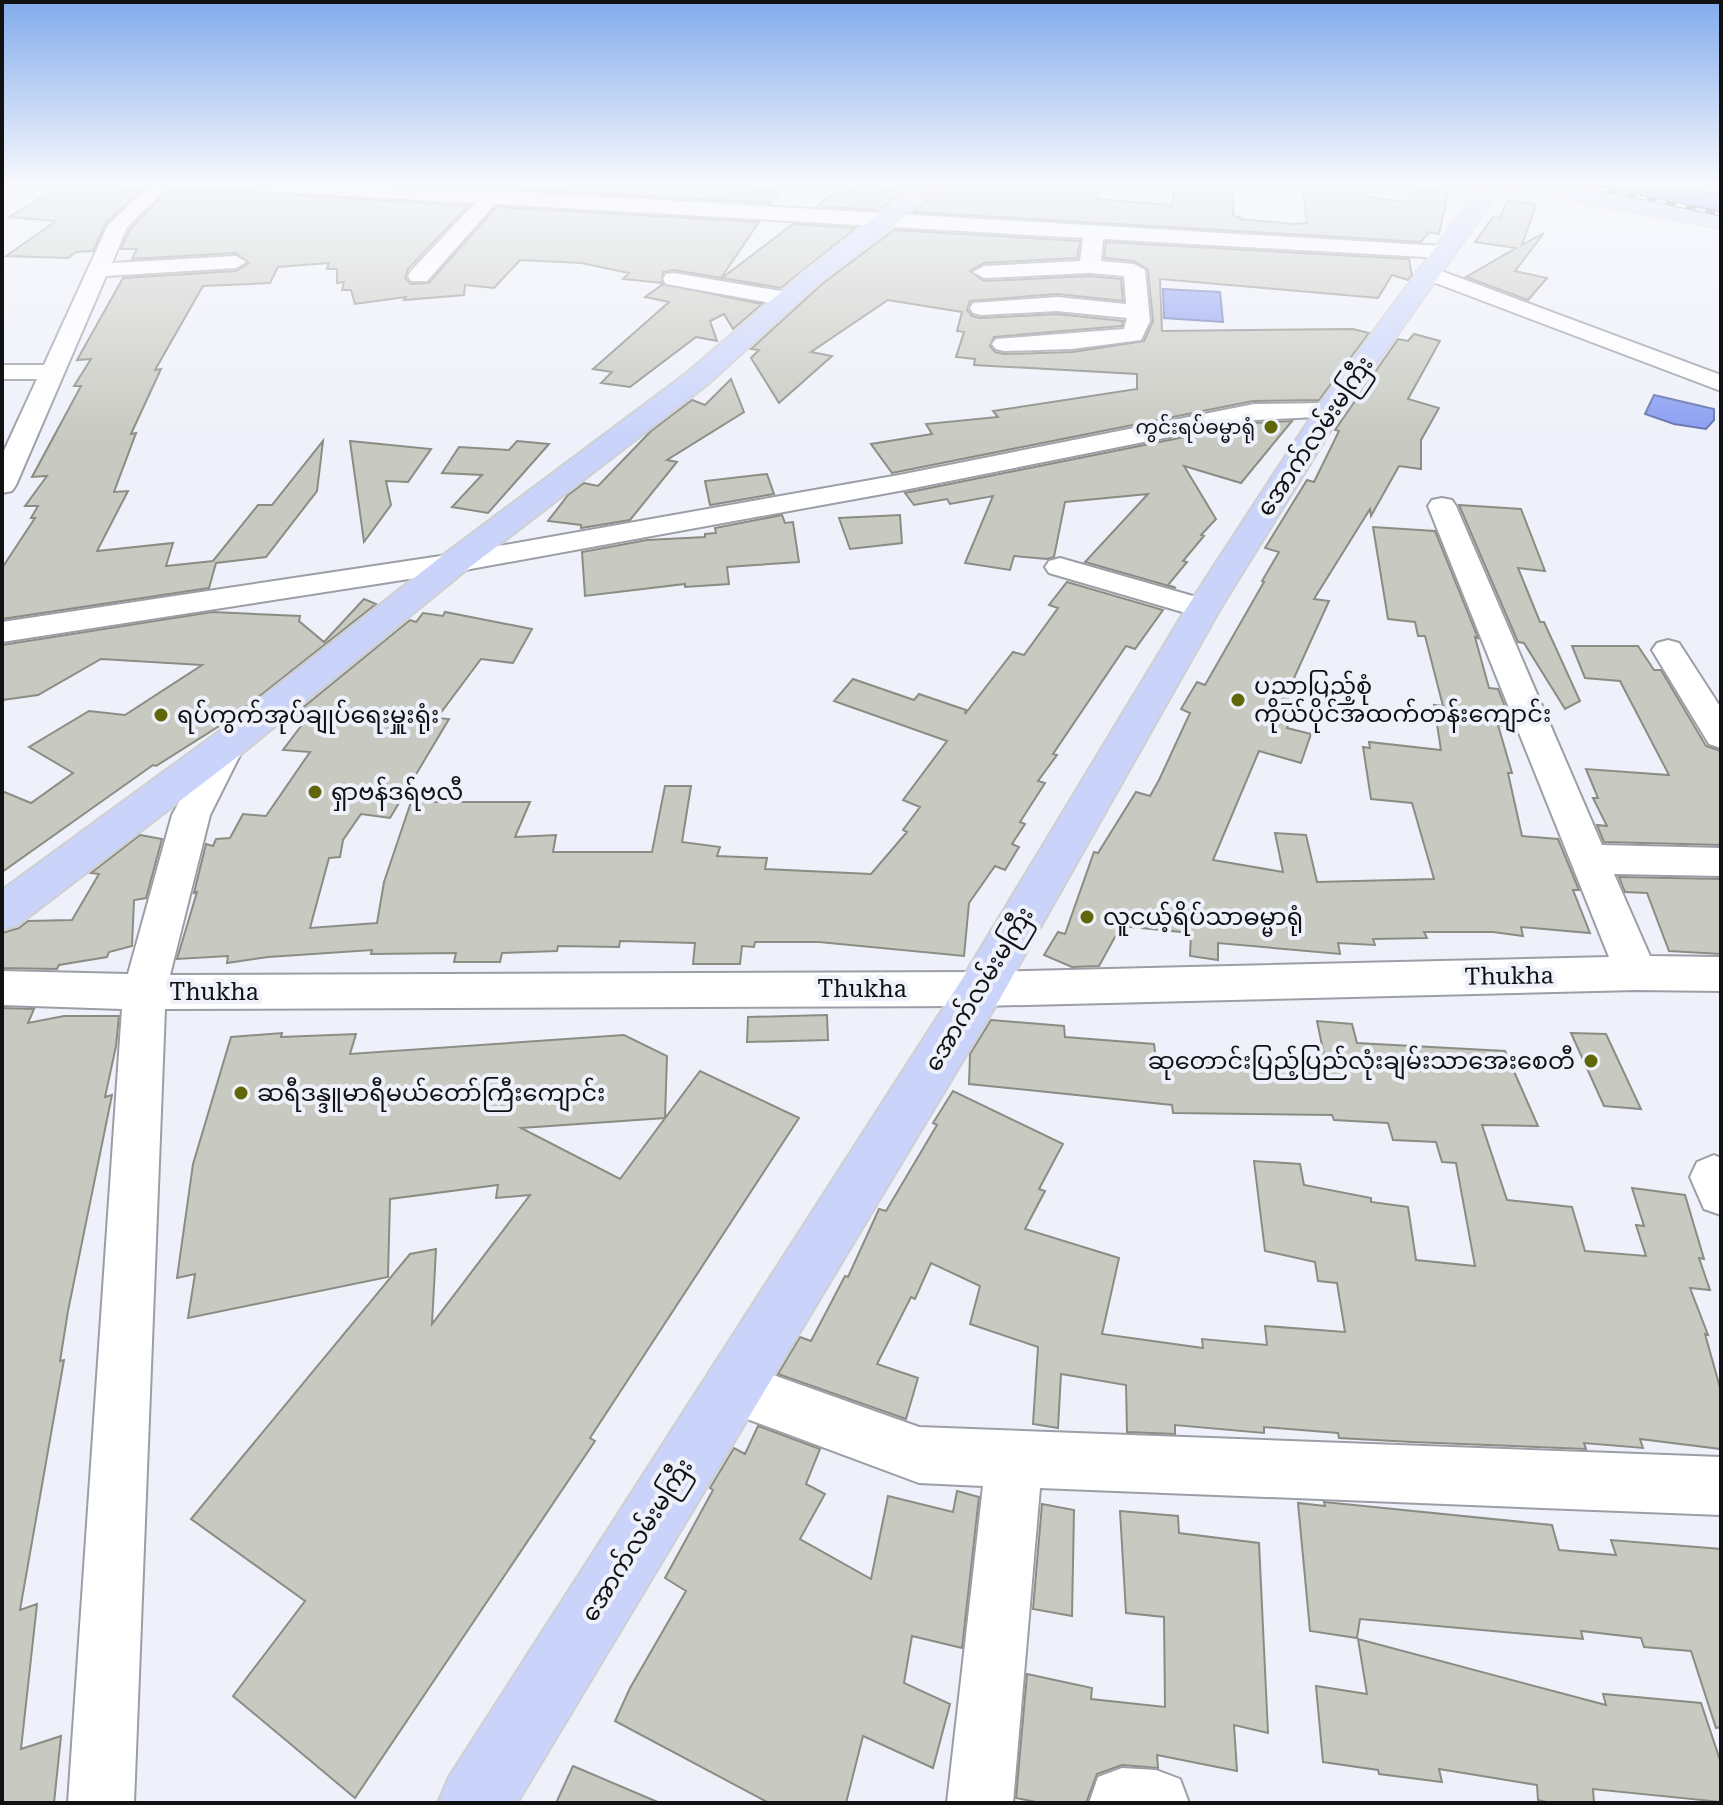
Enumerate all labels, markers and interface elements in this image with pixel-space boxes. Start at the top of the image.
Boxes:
street label: အောက်လမ်းမကြီး [1249,350,1383,524]
place label: ကွင်းရပ်ဓမ္မာရုံ [1136,413,1255,444]
marker: ကွင်းရပ်ဓမ္မာရုံ [1262,418,1280,436]
place label: ပညာပြည့်စုံ ကိုယ်ပိုင်အထက်တန်းကျောင်း [1254,670,1551,733]
marker: ပညာပြည့်စုံ ကိုယ်ပိုင်အထက်တန်းကျောင်း [1229,691,1247,709]
place label: ရပ်ကွက်အုပ်ချုပ်ရေးမှူးရုံး [177,699,439,734]
marker: ရပ်ကွက်အုပ်ချုပ်ရေးမှူးရုံး [152,706,170,724]
place label: ရှာဗန်ဒရ်ဗလီ [331,776,463,811]
marker: ရှာဗန်ဒရ်ဗလီ [306,783,324,801]
street label: အောက်လမ်းမကြီး [917,901,1043,1079]
place label: လူငယ့်ရိပ်သာဓမ္မာရုံ [1103,901,1303,937]
marker: လူငယ့်ရိပ်သာဓမ္မာရုံ [1078,908,1096,926]
street label: Thukha [1464,961,1554,991]
street label: Thukha [817,975,907,1003]
street label: Thukha [169,978,259,1006]
place label: ဆုတောင်းပြည့်ပြည်လုံးချမ်းသာအေးစေတီ [1148,1045,1575,1080]
marker: ဆုတောင်းပြည့်ပြည်လုံးချမ်းသာအေးစေတီ [1582,1052,1600,1070]
place label: ဆရီဒန္ဒူမာရီမယ်တော်ကြီးကျောင်း [257,1077,605,1113]
marker: ဆရီဒန္ဒူမာရီမယ်တော်ကြီးကျောင်း [232,1084,250,1102]
street label: အောက်လမ်းမကြီး [574,1452,703,1629]

